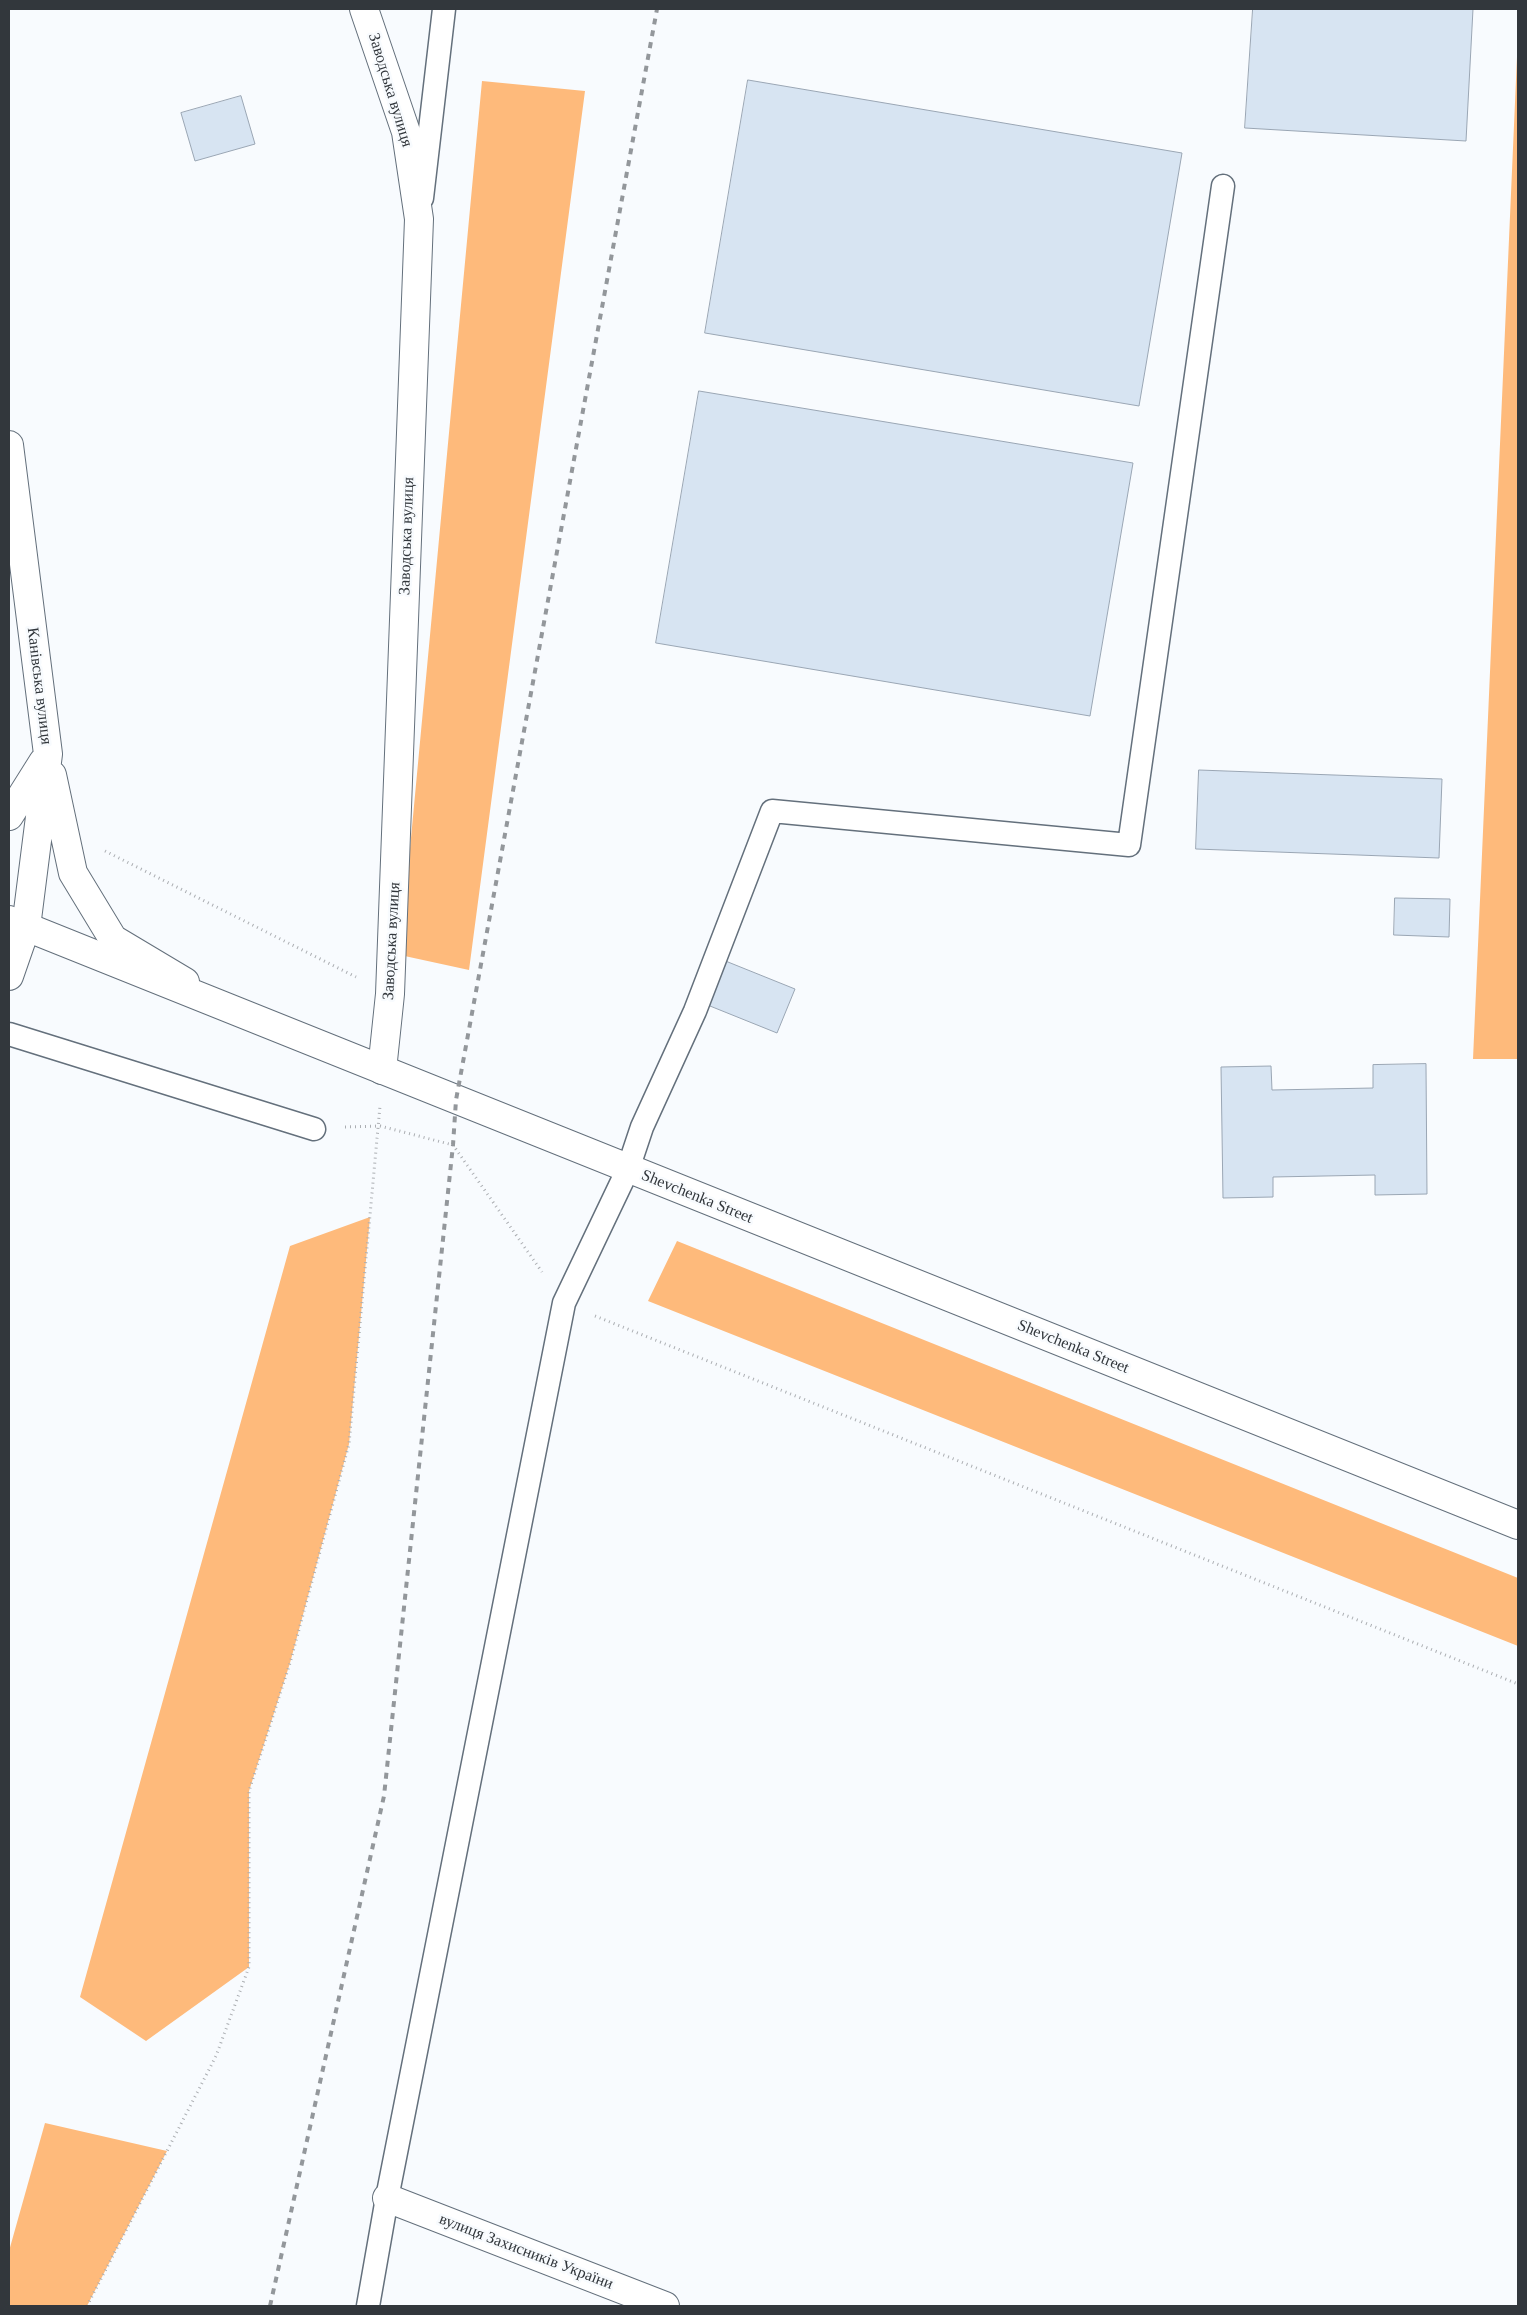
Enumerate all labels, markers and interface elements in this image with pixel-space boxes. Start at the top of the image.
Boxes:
street label: Заводська вулиця [364,31,416,149]
street label: Заводська вулиця [395,477,419,595]
street label: Канівська вулиця [22,626,56,746]
street label: Заводська вулиця [379,882,405,1000]
street label: Shevchenka Street [638,1166,756,1228]
street label: Shevchenka Street [1014,1316,1132,1378]
street label: вулиця Захисників України [436,2210,616,2294]

